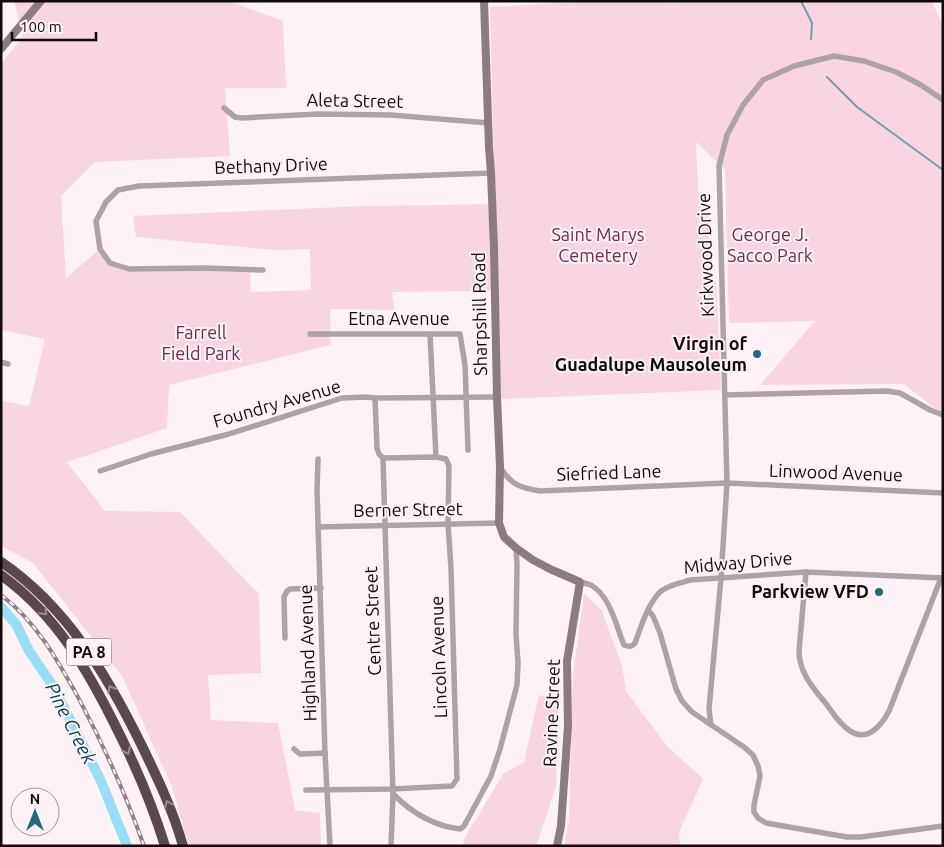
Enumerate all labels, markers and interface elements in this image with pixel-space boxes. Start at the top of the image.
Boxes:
scale bar [12,10,96,42]
text: 100 m [20,18,62,35]
street label: Aleta Street [306,89,404,111]
street label: Bethany Drive [214,153,328,177]
street label: Kirkwood Drive [693,193,717,317]
park label: Saint Marys Cemetery [551,224,645,265]
park label: George J. Sacco Park [727,224,813,265]
street label: Sharpshill Road [468,252,490,376]
street label: Etna Avenue [348,308,450,328]
park label: Farrell Field Park [162,322,240,363]
place label: Virgin of Guadalupe Mausoleum [555,333,748,374]
marker: Virgin of Guadalupe Mausoleum [751,348,763,360]
street label: Foundry Avenue [211,375,343,431]
street label: Siefried Lane [556,460,662,484]
street label: Linwood Avenue [769,460,903,484]
street label: Berner Street [353,498,463,520]
street label: Midway Drive [683,547,793,577]
street label: Centre Street [360,566,384,676]
place label: Parkview VFD [751,581,869,601]
street label: Highland Avenue [295,584,319,722]
marker: Parkview VFD [873,586,885,598]
street label: Lincoln Avenue [426,596,450,719]
one-way arrow [38,607,47,616]
road number: PA 8 [66,638,112,666]
street label: Ravine Street [539,659,563,767]
water label: Pine Creek [41,679,101,768]
one-way arrow [108,685,118,694]
one-way arrow [121,746,132,755]
north arrow [10,787,60,837]
text: N [30,791,40,807]
one-way arrow [164,800,175,809]

